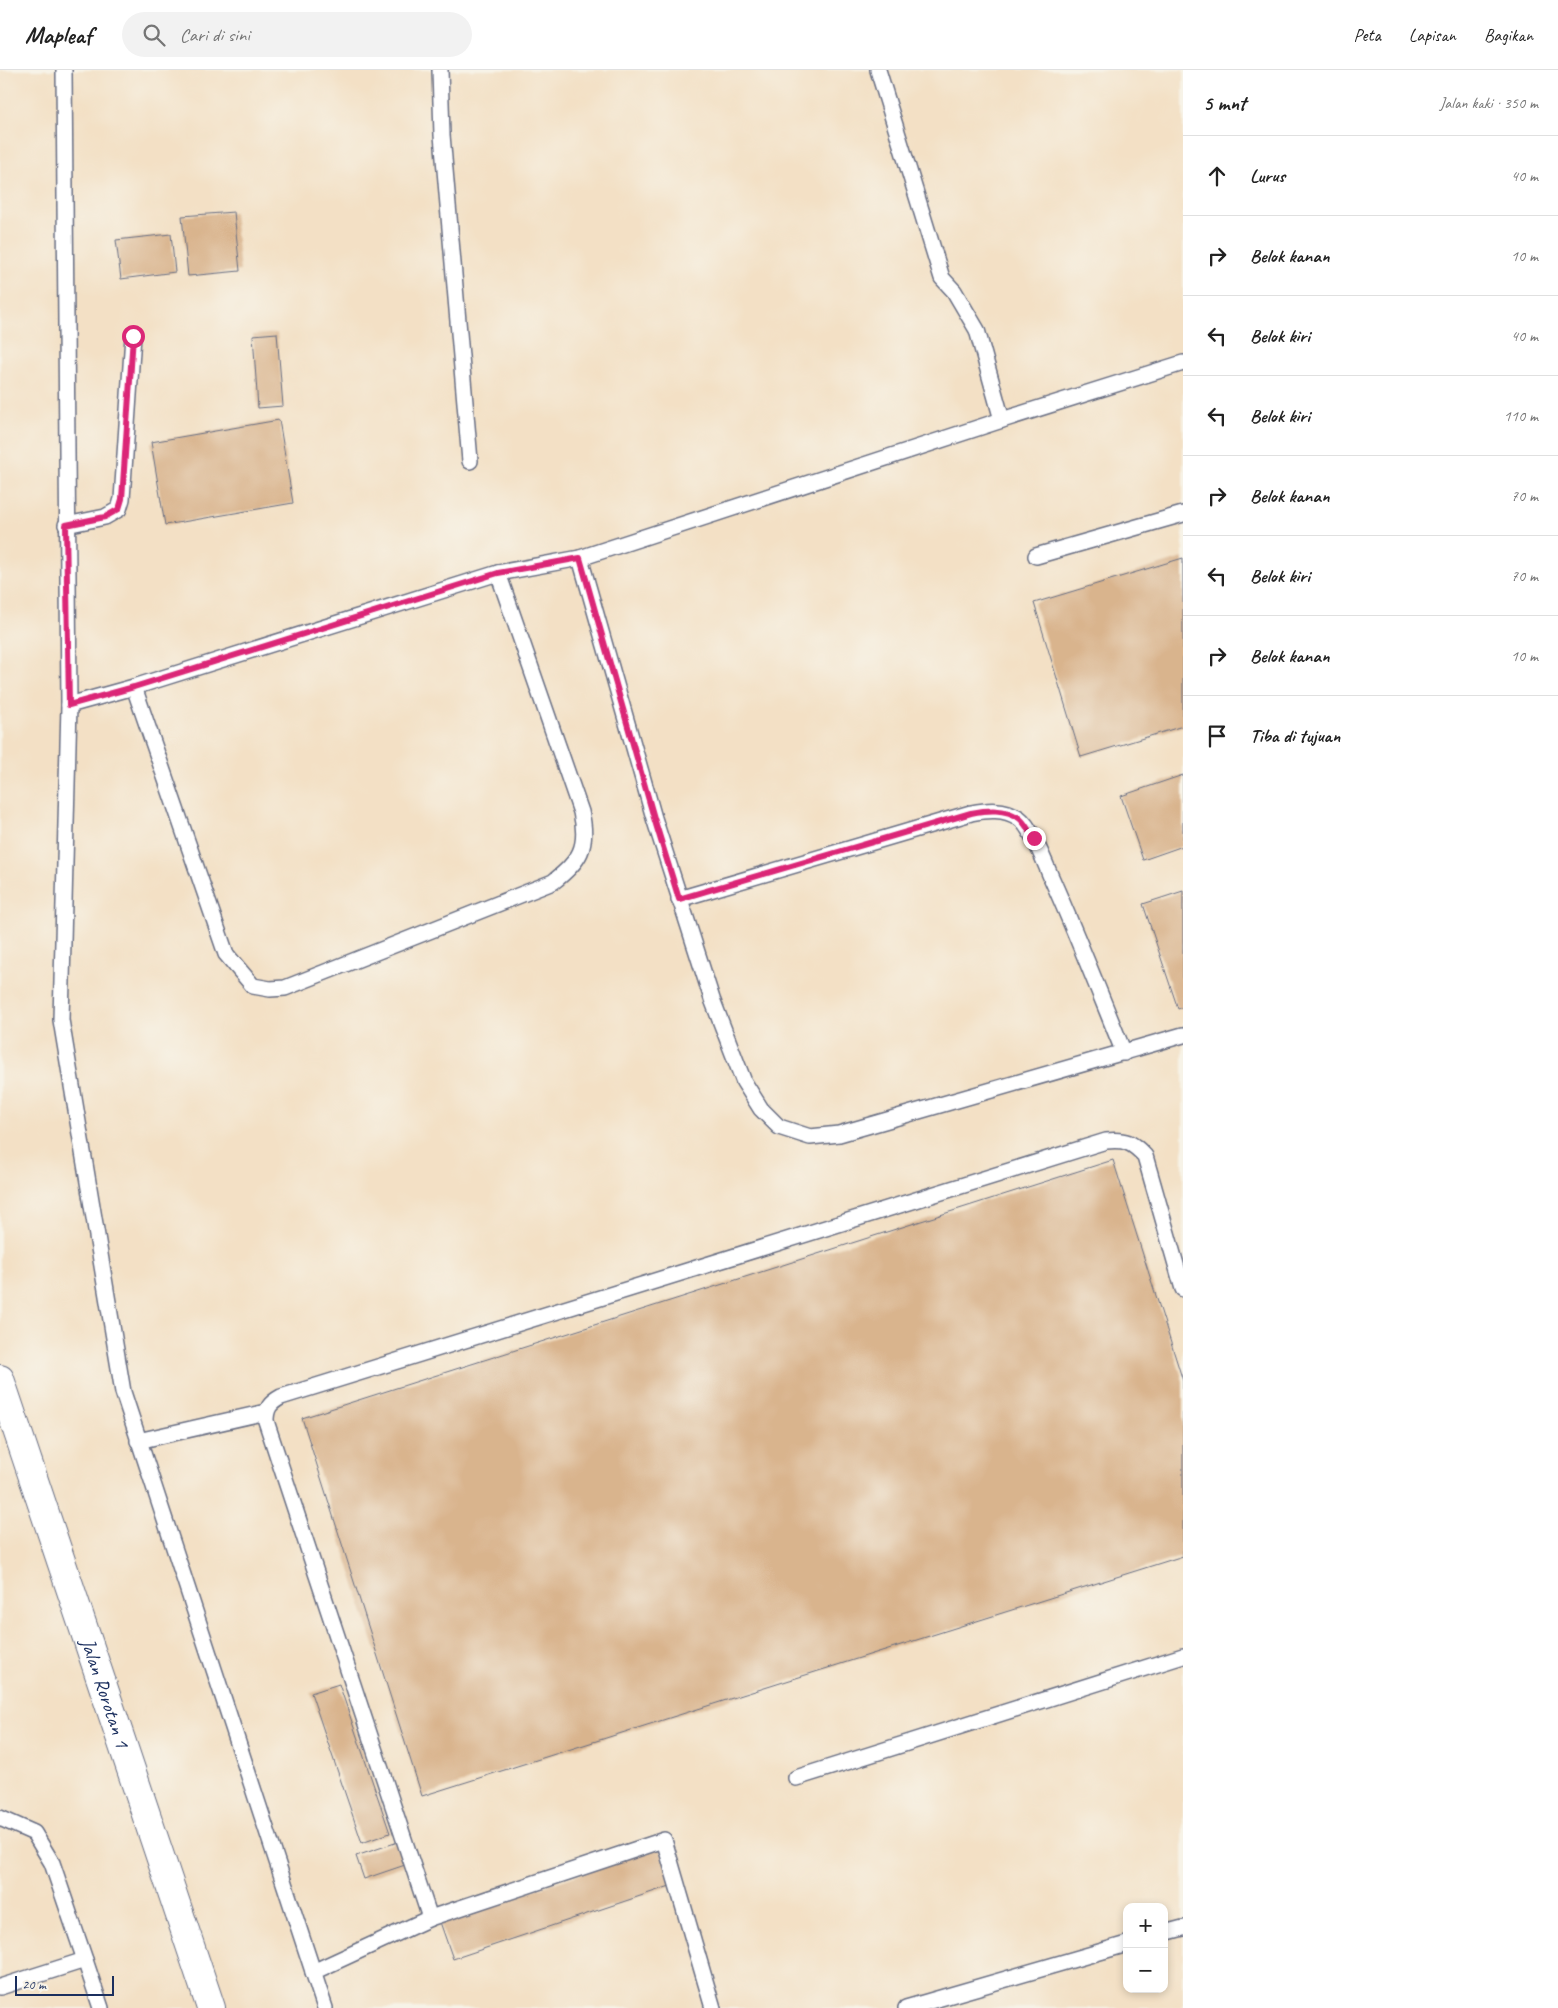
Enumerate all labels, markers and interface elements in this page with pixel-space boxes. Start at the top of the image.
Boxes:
search box [122,12,472,57]
text: Mapleaf [25,20,92,50]
icon: search [140,21,168,49]
text: Cari di sini [180,23,250,47]
text: Peta [1354,24,1381,46]
text: Lapisan [1409,24,1456,46]
text: Bagikan [1484,24,1533,46]
text: 5 mnt [1203,90,1246,116]
text: Jalan kaki · 350 m [1440,93,1538,113]
icon: ahead [1203,162,1231,190]
text: Lurus [1250,164,1285,188]
text: 40 m [1511,166,1538,186]
icon: right [1203,242,1231,270]
text: Belok kanan [1250,244,1329,268]
text: 10 m [1511,246,1538,266]
icon: left [1203,322,1231,350]
text: Belok kiri [1250,324,1310,348]
route start [122,325,145,348]
text: 40 m [1511,326,1538,346]
icon: left [1203,402,1231,430]
text: Belok kiri [1250,404,1310,428]
text: 110 m [1504,406,1538,426]
icon: right [1203,482,1231,510]
text: Belok kanan [1250,484,1329,508]
text: 70 m [1511,486,1538,506]
icon: left [1203,562,1231,590]
text: Belok kiri [1250,564,1310,588]
text: 70 m [1511,566,1538,586]
icon: right [1203,642,1231,670]
text: Belok kanan [1250,644,1329,668]
text: 10 m [1511,646,1538,666]
icon: arrive [1203,722,1231,750]
text: Tiba di tujuan [1250,724,1340,748]
route end [1023,827,1046,850]
street label: Jalan Rorotan 1 [74,1634,136,1753]
map controls [1123,1903,1168,1993]
button: + [1123,1903,1168,1948]
button: − [1123,1948,1168,1993]
scale bar [15,1973,114,1996]
text: 20 m [22,1976,46,1993]

